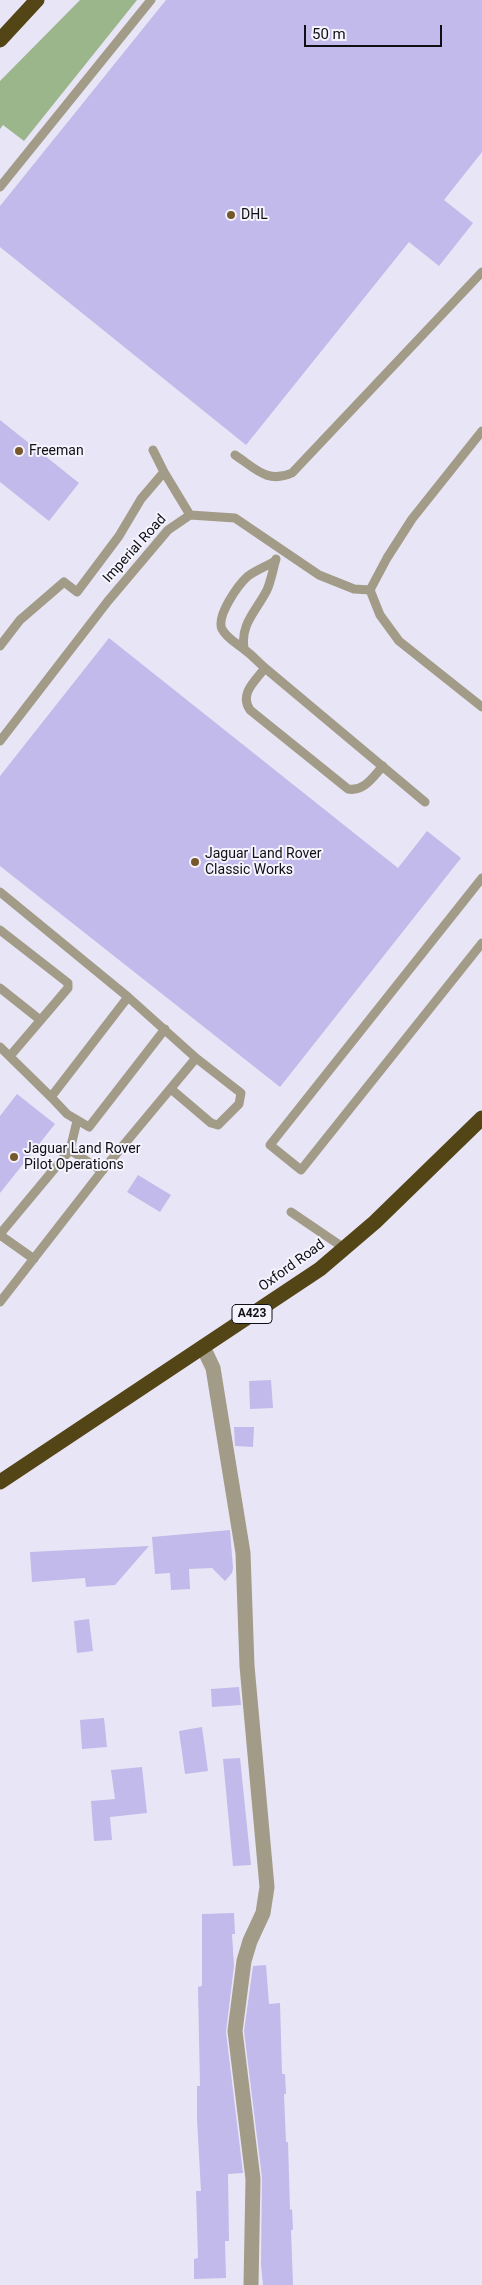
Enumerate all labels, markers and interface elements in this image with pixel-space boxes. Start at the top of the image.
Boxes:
scale bar [307,15,444,47]
text: 50 m [312,25,346,43]
place label: DHL [241,207,268,223]
marker: DHL [225,209,237,221]
place label: Freeman [29,443,84,459]
marker: Freeman [13,445,25,457]
street label: Imperial Road [100,511,170,587]
place label: Jaguar Land Rover Classic Works [205,846,321,879]
marker: Jaguar Land Rover Classic Works [189,856,201,868]
place label: Jaguar Land Rover Pilot Operations [24,1141,140,1174]
marker: Jaguar Land Rover Pilot Operations [8,1151,20,1163]
street label: Oxford Road [256,1236,328,1296]
road number: A423 [232,1305,272,1324]

